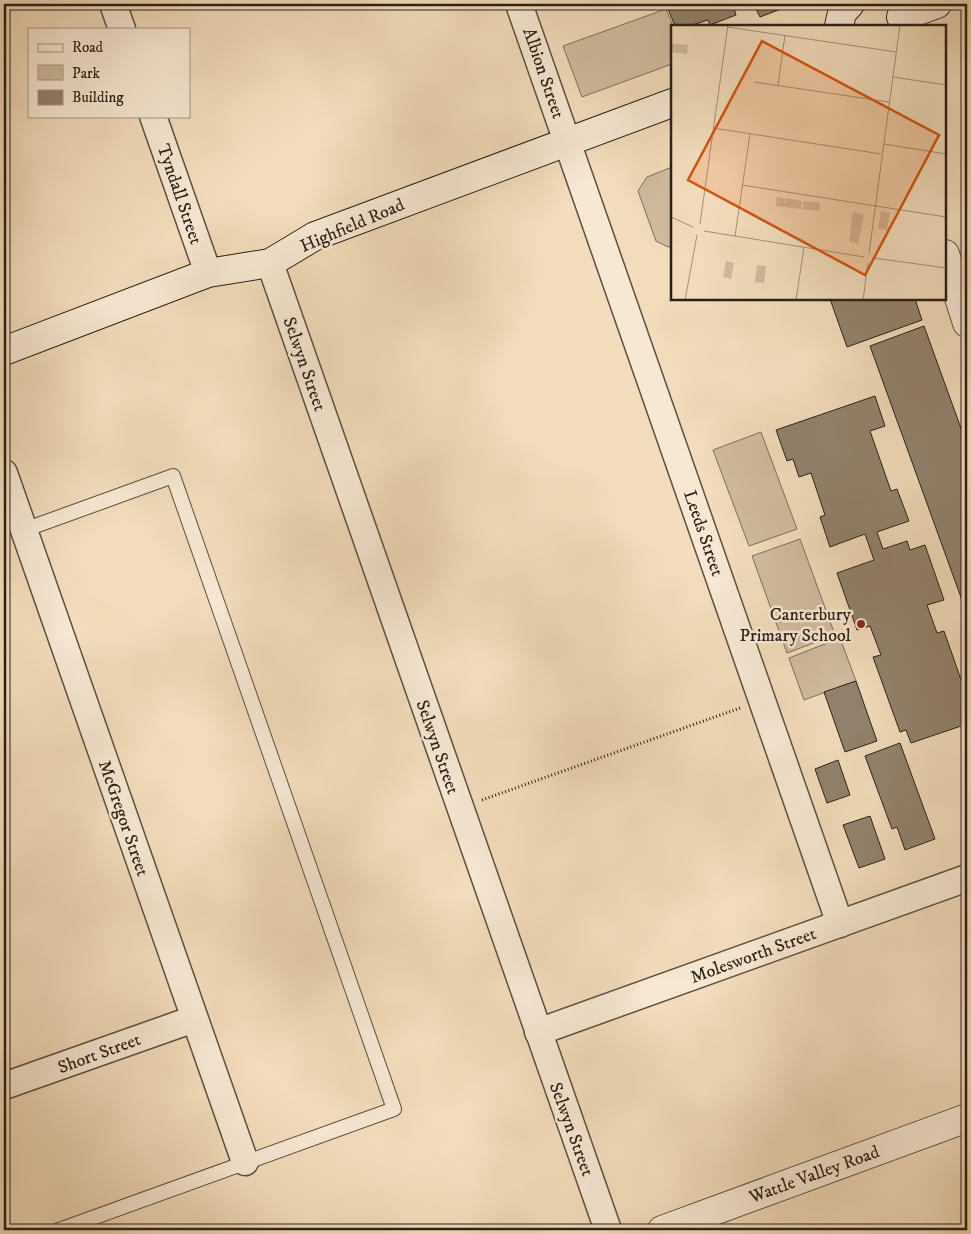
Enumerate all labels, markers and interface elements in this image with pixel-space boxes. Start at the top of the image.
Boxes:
street label: Albion Street [517,25,569,122]
inset map [671,25,946,300]
legend [28,28,190,118]
text: Road [72,38,104,57]
text: Park [72,64,101,83]
text: Building [72,88,124,107]
street label: Tyndall Street [152,141,207,248]
street label: Highfield Road [297,194,408,258]
street label: Selwyn Street [278,314,330,414]
street label: Leeds Street [678,488,728,579]
place label: Canterbury Primary School [740,604,852,647]
marker: Canterbury Primary School [855,618,867,630]
street label: Selwyn Street [411,697,463,797]
street label: McGregor Street [93,757,153,879]
street label: Molesworth Street [687,923,819,989]
street label: Short Street [55,1029,144,1079]
street label: Selwyn Street [544,1080,598,1179]
street label: Wattle Valley Road [745,1141,883,1209]

